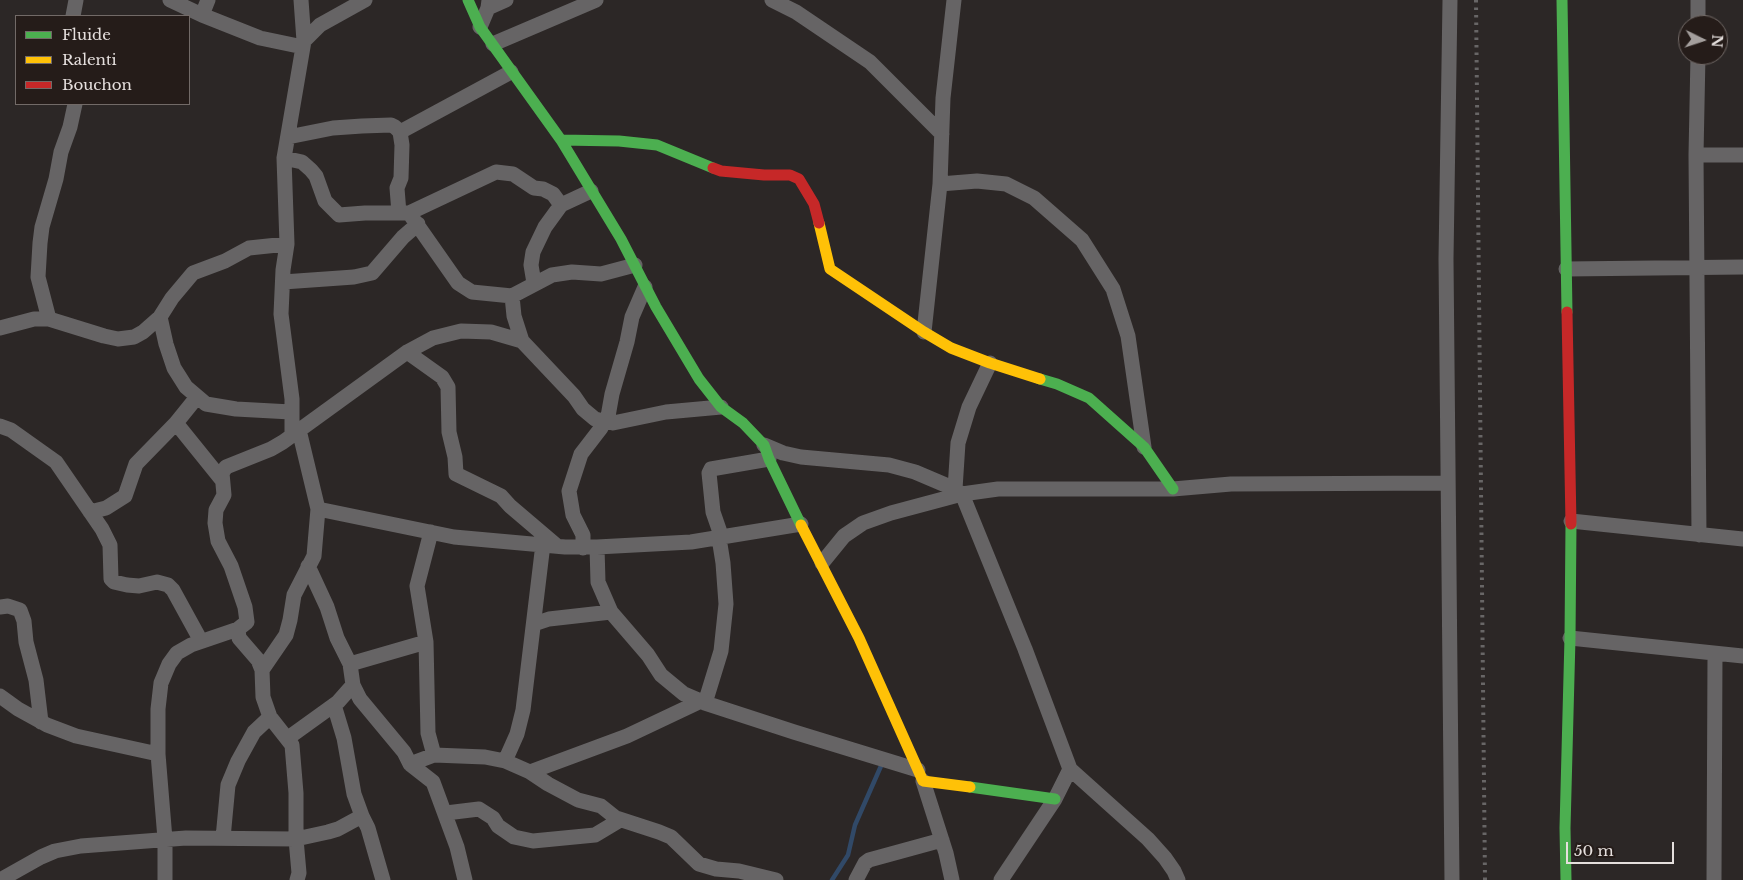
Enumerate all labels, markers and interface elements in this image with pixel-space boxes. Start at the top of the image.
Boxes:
legend [15,15,190,105]
north arrow [1678,15,1728,65]
text: Fluide [62,25,111,44]
text: N [1708,34,1726,48]
text: Ralenti [62,50,117,69]
text: Bouchon [62,75,132,94]
scale bar [1568,832,1676,864]
text: 50 m [1574,841,1614,860]

